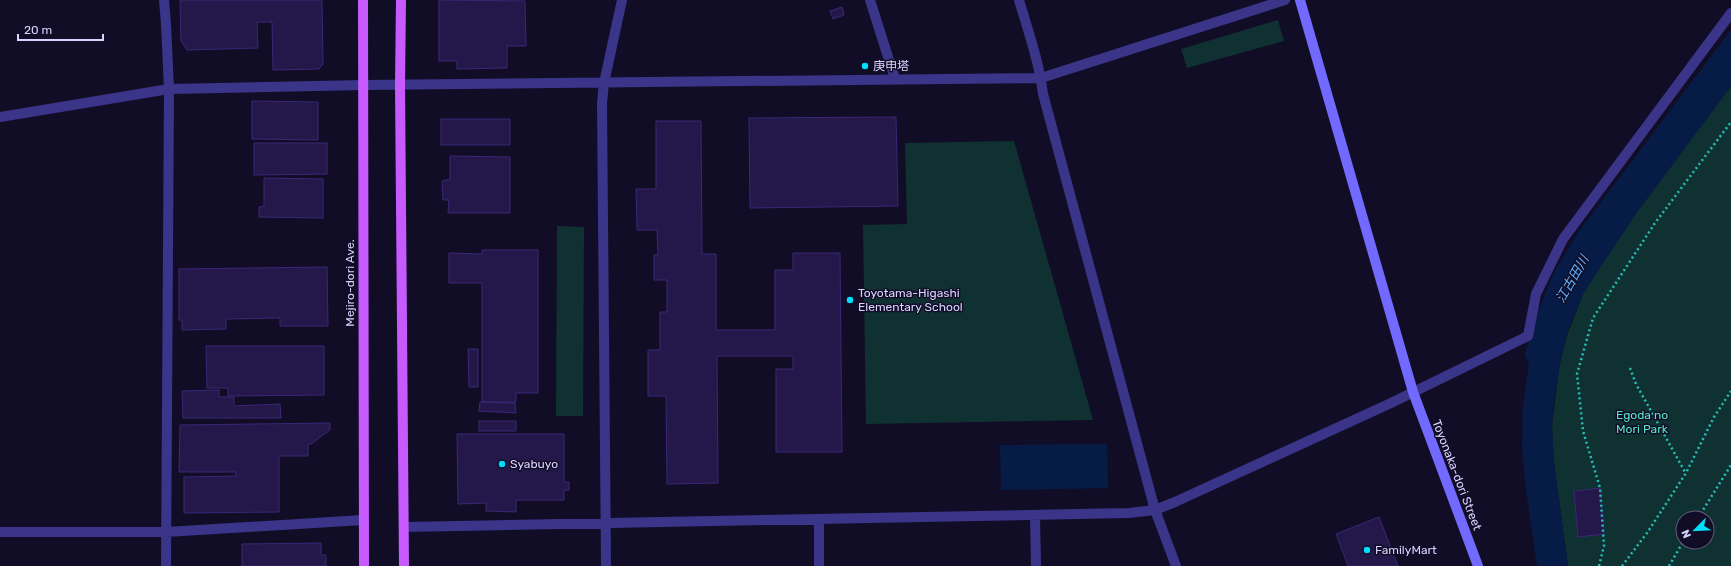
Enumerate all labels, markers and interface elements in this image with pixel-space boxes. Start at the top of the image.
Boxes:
scale bar [18,16,103,42]
text: 20 m [24,23,52,37]
place label: 庚申塔 [873,59,909,73]
marker: 庚申塔 [860,61,870,71]
street label: Mejiro-dori Ave. [343,239,357,327]
water label: 江古田川 [1553,251,1592,305]
place label: Toyotama-Higashi Elementary School [858,286,963,314]
marker: Toyotama-Higashi Elementary School [845,295,855,305]
park label: Egoda no Mori Park [1616,408,1669,436]
street label: Toyonaka-dori Street [1429,418,1485,533]
place label: Syabuyo [510,457,558,471]
marker: Syabuyo [497,459,507,469]
north arrow [1675,510,1715,550]
text: N [1679,528,1694,540]
place label: FamilyMart [1375,543,1437,557]
marker: FamilyMart [1362,545,1372,555]

